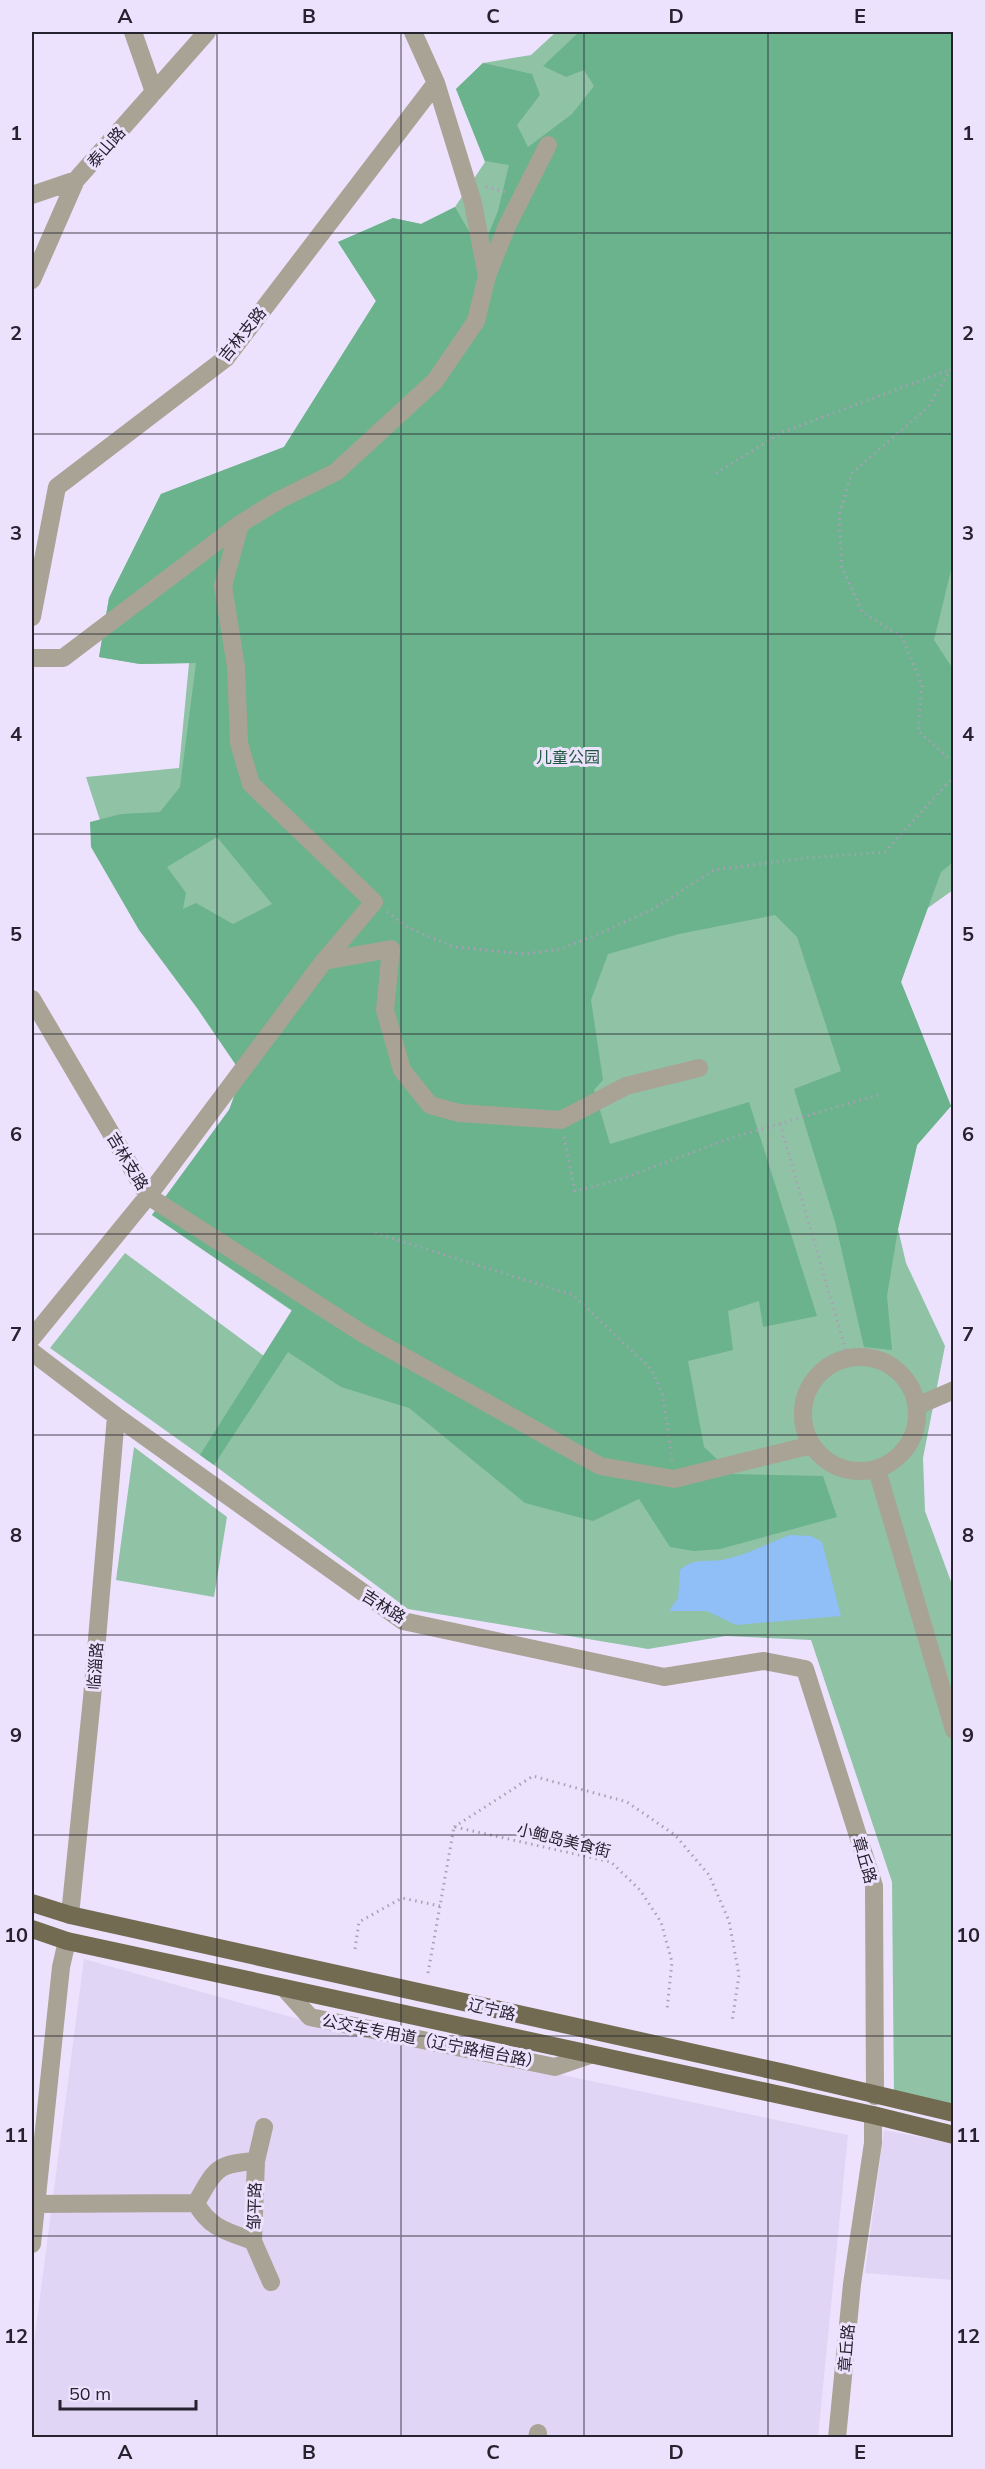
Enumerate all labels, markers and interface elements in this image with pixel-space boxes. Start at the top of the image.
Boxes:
text: A [118,3,133,28]
text: B [302,3,316,28]
text: C [486,3,500,28]
text: D [668,3,684,28]
text: E [854,3,866,28]
text: 1 [10,120,22,145]
text: 1 [962,120,974,145]
street label: 泰山路 [83,122,129,172]
street label: 吉林支路 [214,303,270,365]
text: 2 [10,320,22,345]
text: 2 [962,320,974,345]
text: 3 [10,520,22,545]
text: 3 [962,520,974,545]
text: 4 [10,721,22,746]
text: 4 [962,721,974,746]
park label: 儿童公园 [536,747,600,767]
text: 5 [10,921,22,946]
text: 5 [962,921,974,946]
text: 6 [10,1121,22,1146]
text: 6 [962,1121,974,1146]
street label: 吉林支路 [103,1128,153,1194]
text: 7 [10,1321,22,1346]
text: 7 [962,1321,974,1346]
text: 8 [10,1522,22,1547]
text: 8 [962,1522,974,1547]
street label: 吉林路 [358,1585,410,1627]
street label: 临淄路 [83,1641,107,1691]
text: 9 [10,1722,22,1747]
text: 9 [962,1722,974,1747]
street label: 小鲍岛美食街 [515,1819,613,1861]
street label: 章丘路 [849,1834,881,1886]
text: 10 [4,1922,28,1947]
text: 10 [956,1922,980,1947]
street label: 辽宁路 [466,1994,518,2024]
street label: 公交车专用道（辽宁路桓台路） [320,2010,544,2072]
text: 11 [4,2122,28,2147]
text: 11 [956,2122,980,2147]
street label: 邹平路 [243,2182,265,2230]
text: 12 [4,2323,28,2348]
street label: 章丘路 [834,2323,858,2373]
text: 12 [956,2323,980,2348]
scale bar [60,2373,196,2411]
text: 50 m [69,2382,111,2405]
text: A [118,2439,133,2464]
text: B [302,2439,316,2464]
text: C [486,2439,500,2464]
text: D [668,2439,684,2464]
text: E [854,2439,866,2464]

